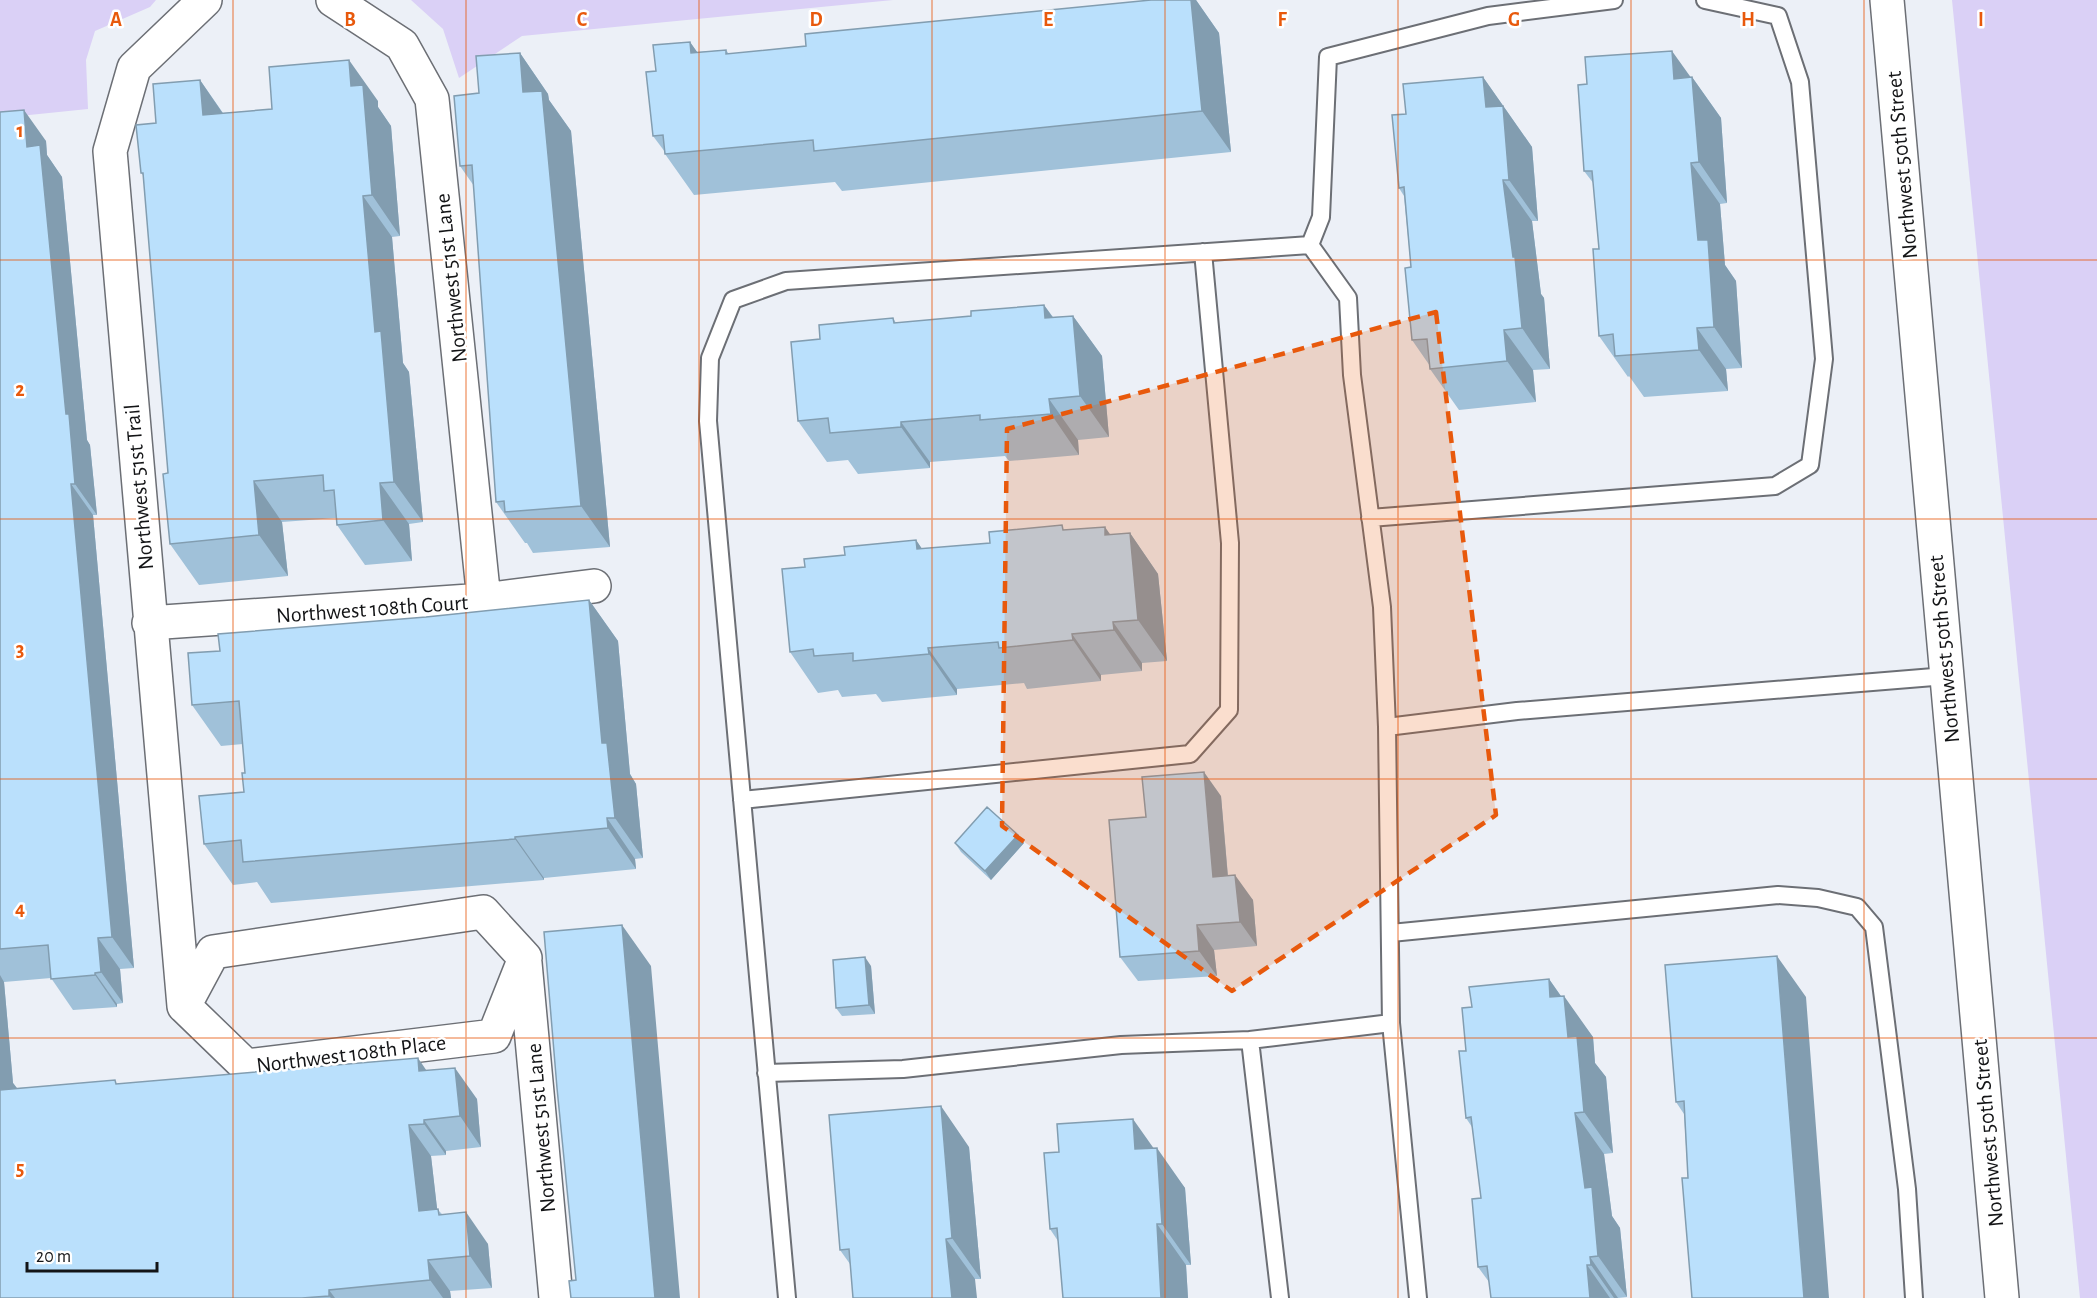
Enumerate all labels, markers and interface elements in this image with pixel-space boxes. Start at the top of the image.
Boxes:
text: A [110,10,122,30]
text: B [344,10,356,30]
text: C [577,10,588,30]
text: D [809,10,823,30]
text: E [1043,10,1053,30]
text: F [1277,10,1287,30]
text: G [1508,10,1520,30]
text: H [1741,10,1755,30]
text: I [1978,10,1984,30]
street label: Northwest 50th Street [1883,70,1921,260]
text: 1 [16,121,24,141]
street label: Northwest 51st Lane [431,192,471,364]
text: 2 [15,380,25,400]
street label: Northwest 51st Trail [121,403,157,571]
street label: Northwest 50th Street [1925,554,1963,744]
street label: Northwest 108th Court [275,591,469,627]
text: 3 [16,640,24,660]
text: 4 [15,899,25,919]
street label: Northwest 108th Place [255,1031,447,1077]
street label: Northwest 50th Street [1969,1038,2007,1228]
street label: Northwest 51st Lane [523,1042,559,1214]
text: 5 [16,1159,24,1179]
scale bar [27,1235,158,1273]
text: 20 m [36,1248,71,1266]

